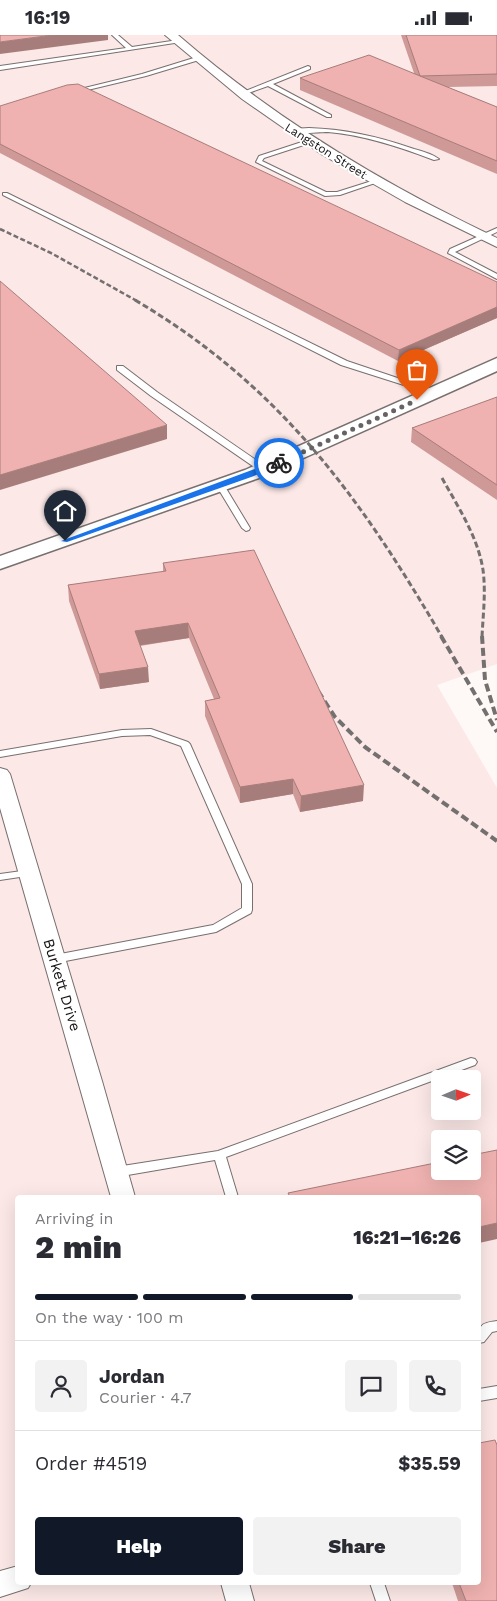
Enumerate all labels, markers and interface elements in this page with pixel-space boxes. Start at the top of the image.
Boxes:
text: 16:19 [25,6,71,29]
street label: Langston Street [282,120,370,182]
pin [396,349,438,400]
icon: bag [403,356,431,384]
courier [254,438,304,488]
icon: bike [265,449,293,477]
pin [44,490,86,541]
icon: home [51,497,79,525]
street label: Burkett Drive [39,937,85,1033]
north arrow [431,1070,481,1120]
map controls [431,1070,481,1180]
button: layers [431,1130,481,1180]
text: Arriving in [35,1209,113,1228]
text: 16:21–16:26 [353,1226,461,1249]
text: 2 min [35,1228,122,1266]
text: On the way · 100 m [35,1308,184,1327]
button: person [35,1360,87,1412]
button: chat [345,1360,397,1412]
button: phone [409,1360,461,1412]
text: Jordan [99,1365,165,1388]
text: Courier · 4.7 [99,1388,192,1407]
text: Order #4519 [35,1452,147,1475]
text: $35.59 [398,1452,461,1475]
button: Help [35,1517,243,1575]
button: Share [253,1517,461,1575]

